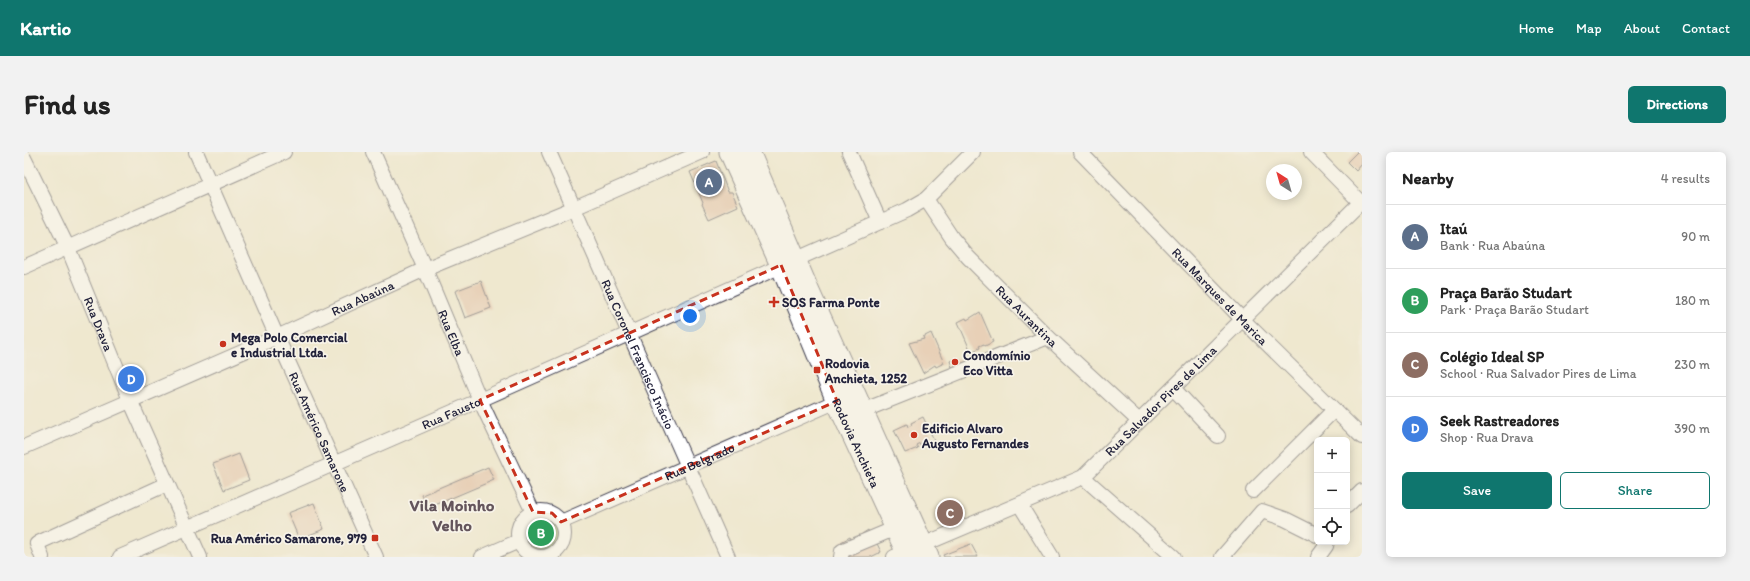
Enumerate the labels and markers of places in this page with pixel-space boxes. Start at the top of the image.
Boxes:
pin: A [696,167,722,197]
place label: SOS Farma Ponte [782,295,880,310]
marker: SOS Farma Ponte [769,297,779,307]
place label: Mega Polo Comercial e Industrial Ltda. [231,330,348,360]
marker: Mega Polo Comercial e Industrial Ltda. [218,339,228,349]
place label: Condomínio Eco Vitta [963,348,1031,378]
place label: Rodovia Anchieta, 1252 [824,356,907,386]
marker: Condomínio Eco Vitta [950,357,960,367]
pin: D [118,364,144,394]
marker: Rodovia Anchieta, 1252 [812,365,822,375]
place label: Edificio Alvaro Augusto Fernandes [921,421,1029,452]
marker: Edificio Alvaro Augusto Fernandes [909,430,919,440]
pin: C [937,498,963,528]
pin: B [528,518,554,548]
place label: Rua Américo Samarone, 979 [211,531,367,546]
marker: Rua Américo Samarone, 979 [370,533,380,543]

